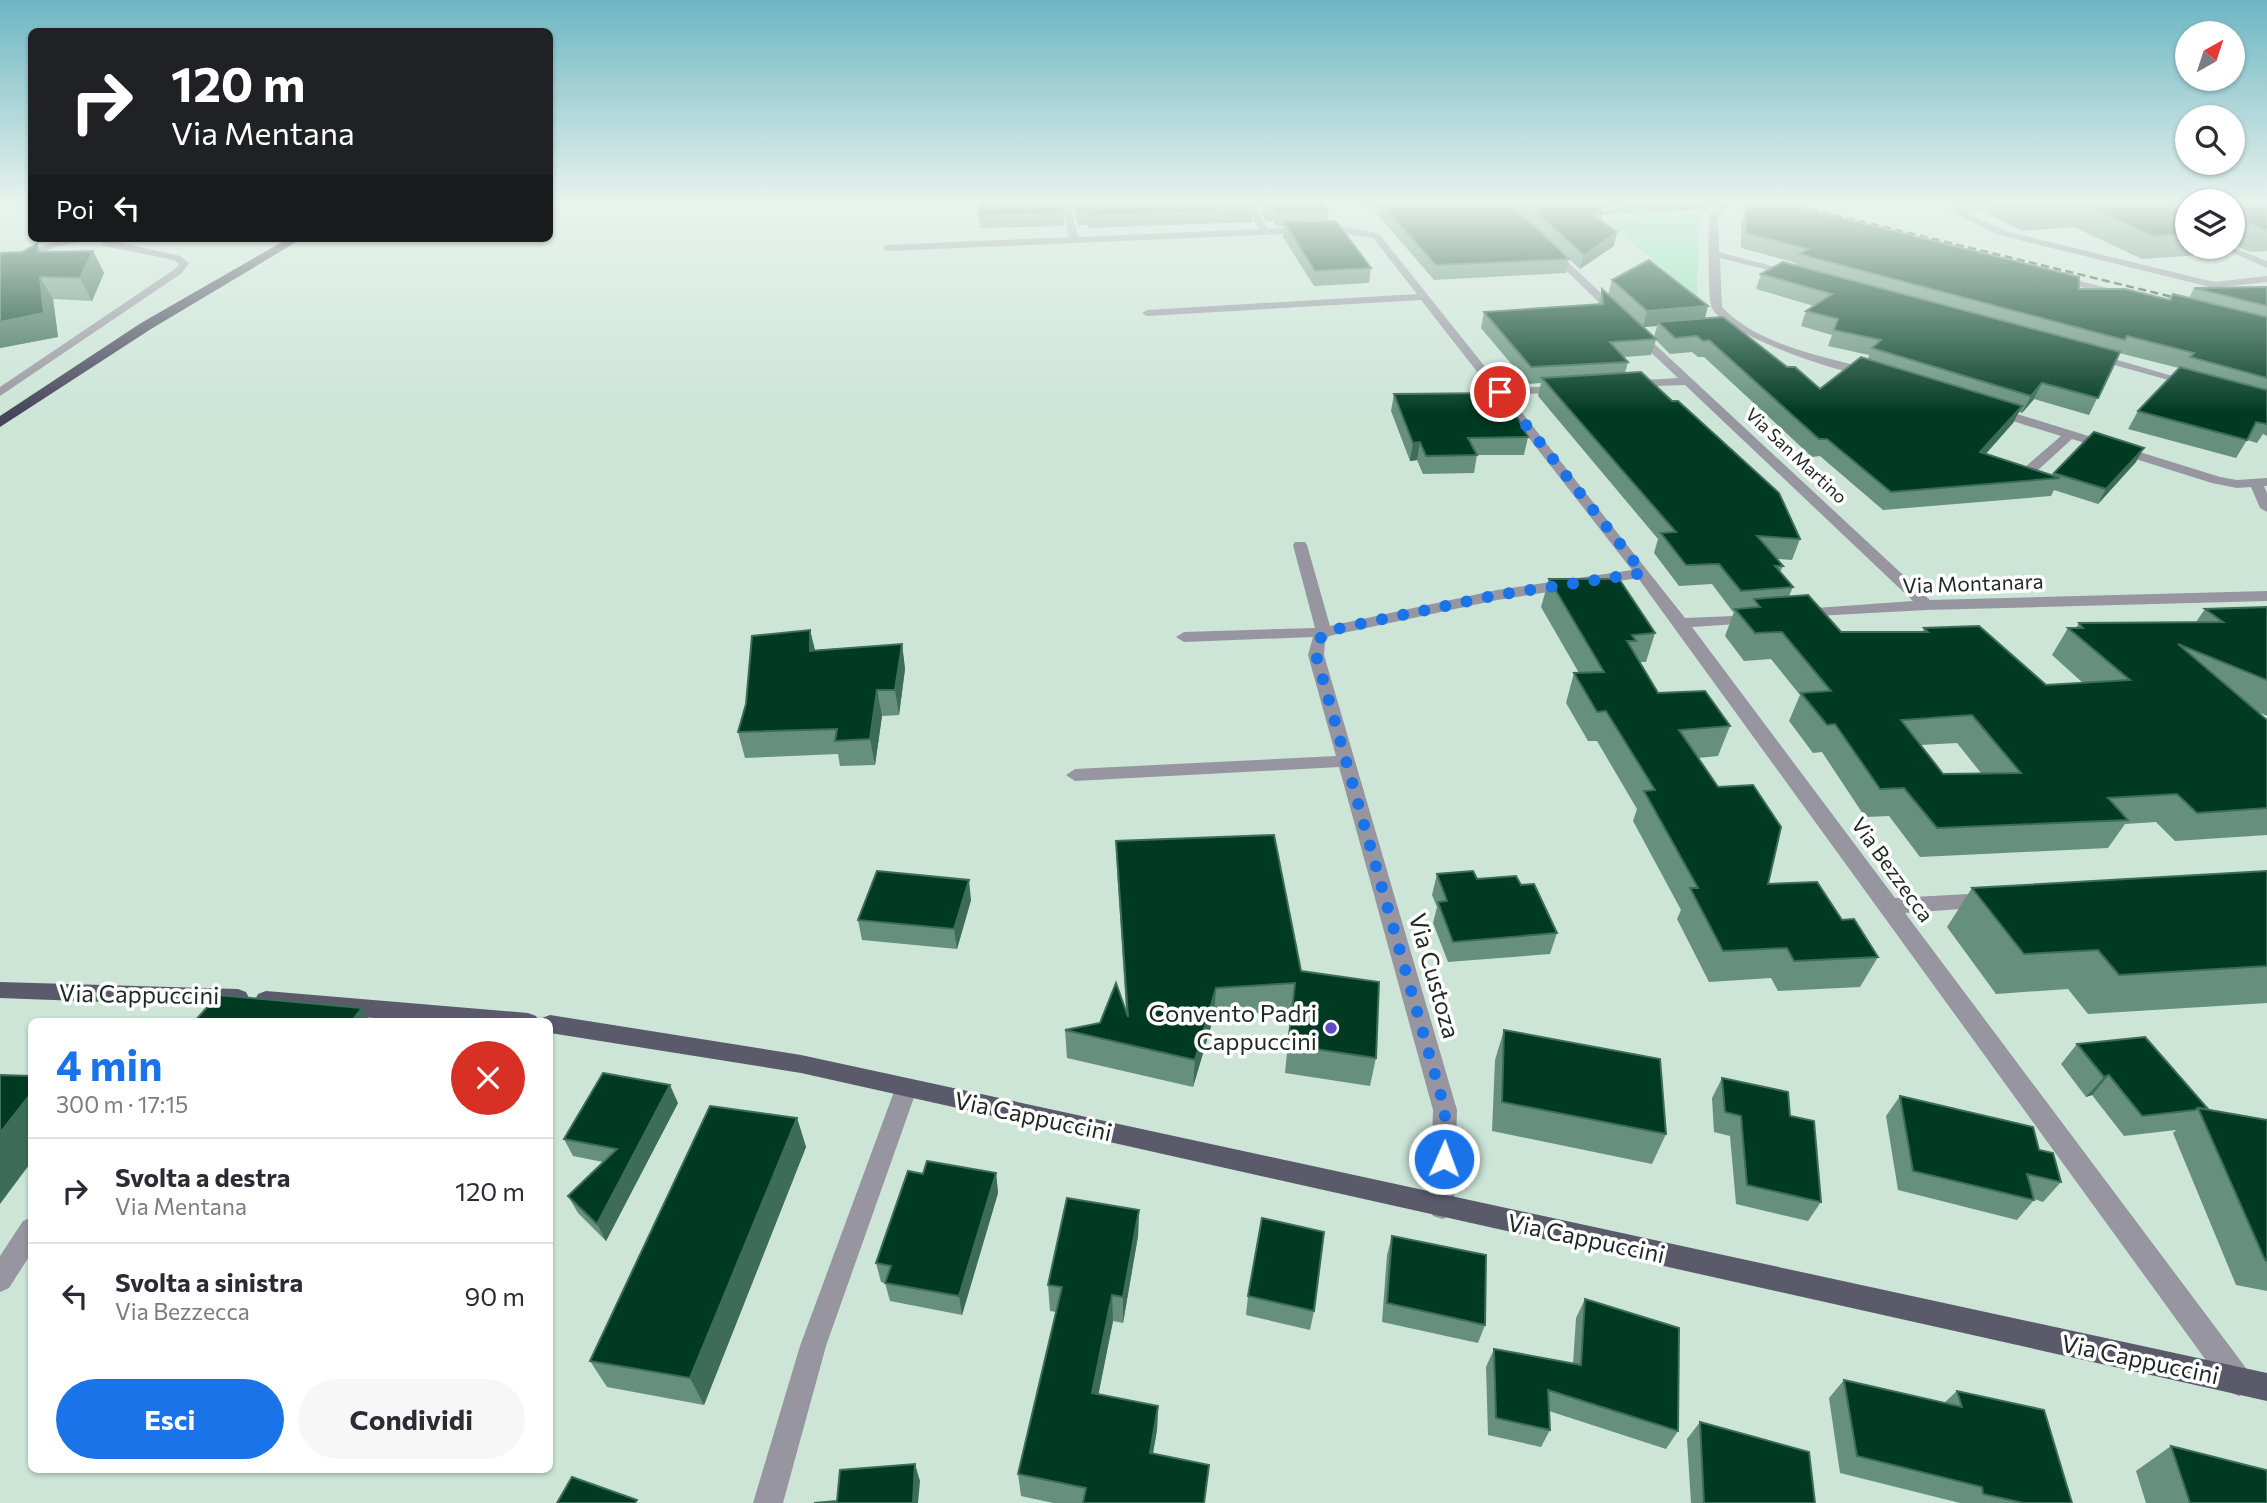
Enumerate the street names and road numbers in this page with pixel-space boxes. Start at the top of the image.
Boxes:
street label: Via San Martino [1742,403,1852,508]
street label: Via Montanara [1902,568,2044,597]
street label: Via Bezzecca [1847,812,1940,926]
street label: Via Custoza [1404,910,1467,1042]
street label: Via Cappuccini [59,978,219,1009]
street label: Via Cappuccini [952,1085,1115,1146]
street label: Via Cappuccini [1505,1207,1668,1268]
street label: Via Cappuccini [2059,1328,2222,1389]

